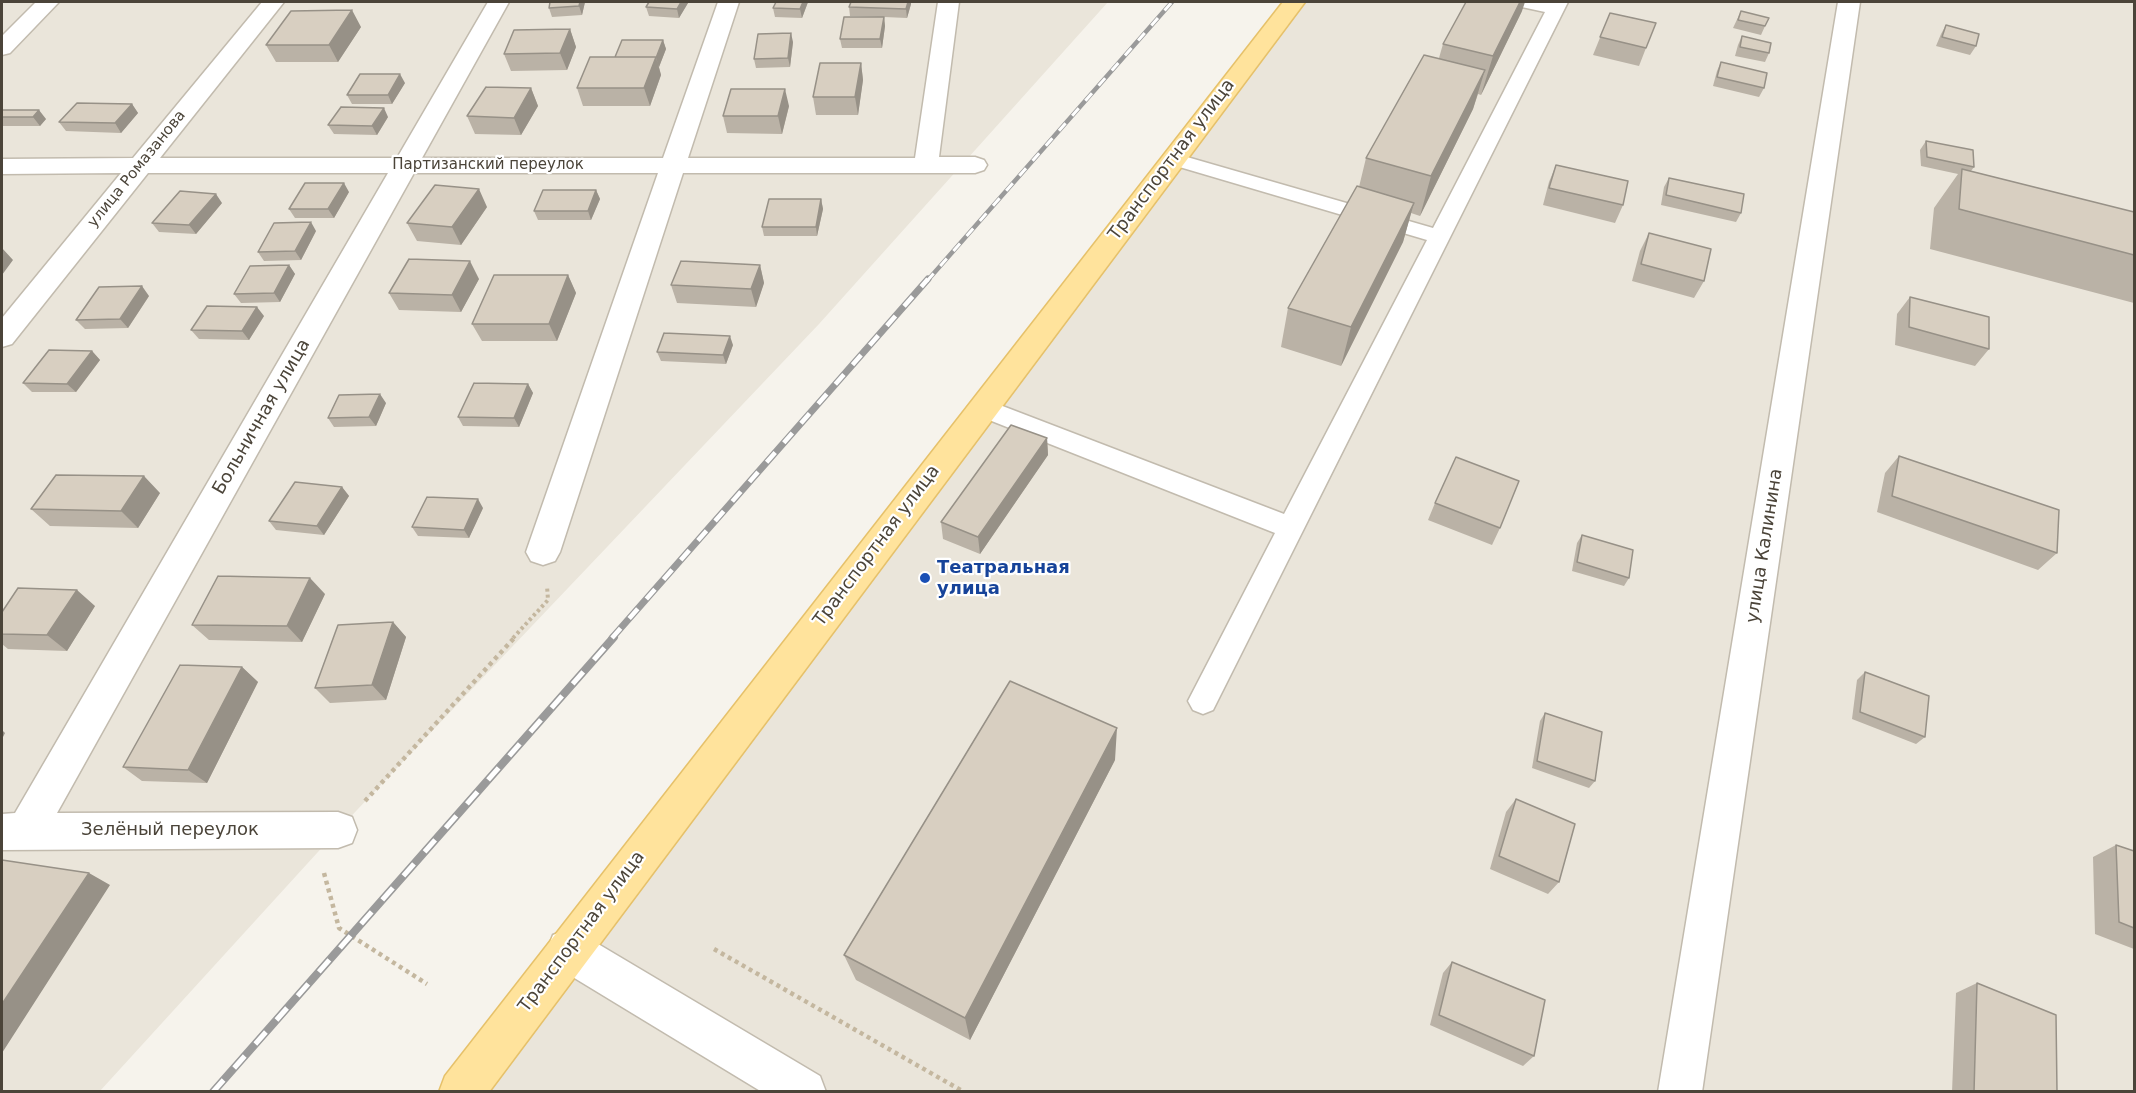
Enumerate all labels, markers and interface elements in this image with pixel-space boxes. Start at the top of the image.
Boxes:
street label: Транспортная улица [1104,75,1240,245]
street label: улица Ромазанова [84,107,190,231]
street label: Партизанский переулок [392,156,584,174]
street label: Больничная улица [209,335,315,499]
street label: Транспортная улица [809,461,945,631]
street label: улица Калинина [1742,467,1788,625]
place label: Театральная улица [937,557,1070,600]
marker: Театральная улица [918,571,932,585]
street label: Зелёный переулок [81,819,259,841]
street label: Транспортная улица [514,847,650,1017]

